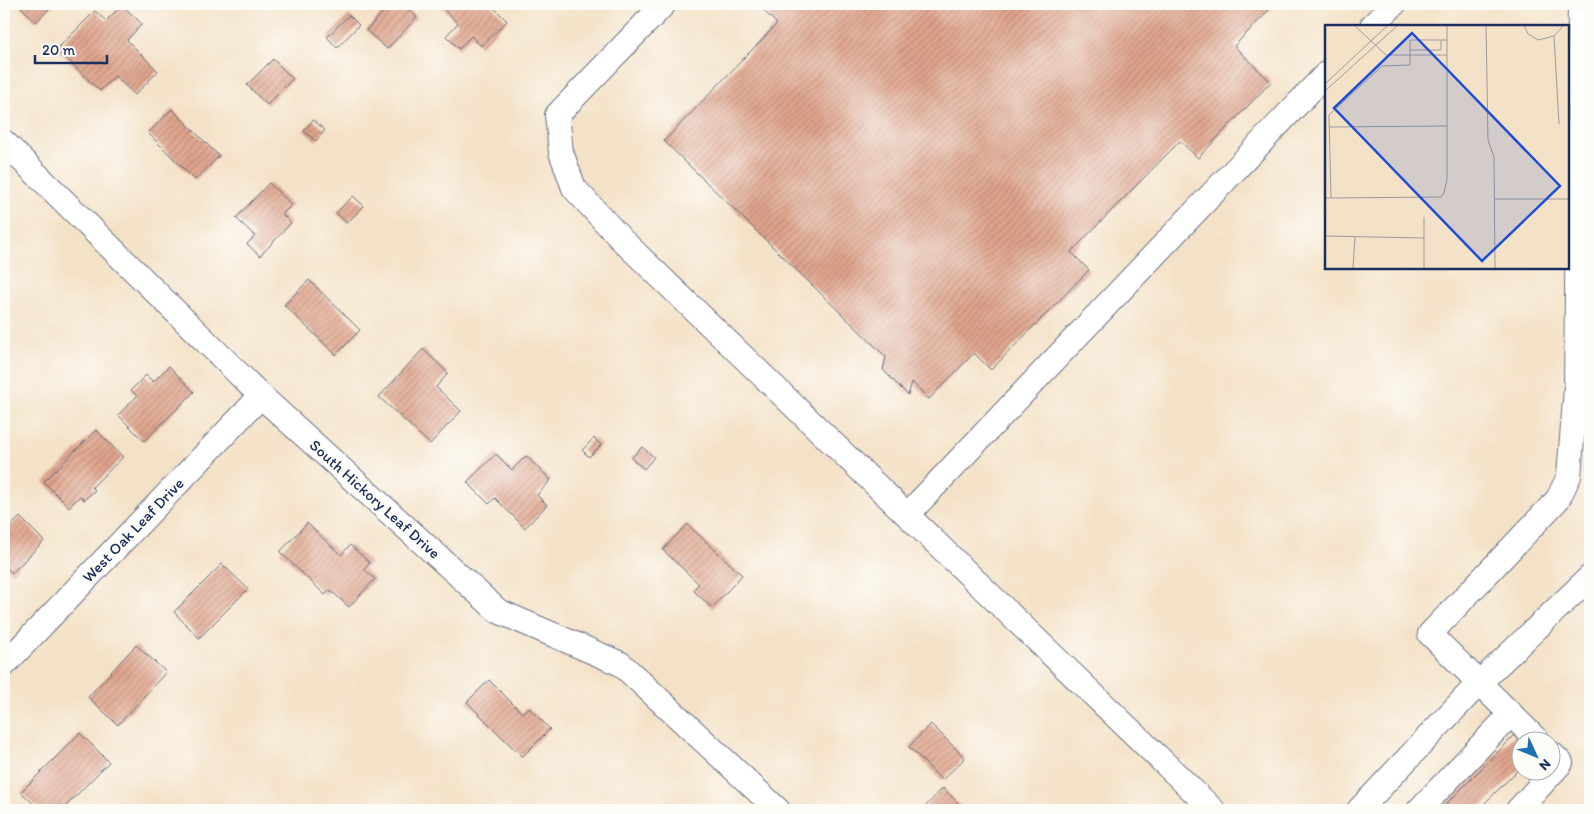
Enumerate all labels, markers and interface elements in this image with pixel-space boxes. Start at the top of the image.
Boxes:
inset map [1325,25,1569,269]
scale bar [35,32,108,64]
text: 20 m [42,41,76,59]
street label: South Hickory Leaf Drive [306,435,444,563]
street label: West Oak Leaf Drive [78,474,188,586]
north arrow [1512,732,1562,782]
text: N [1536,755,1554,774]

